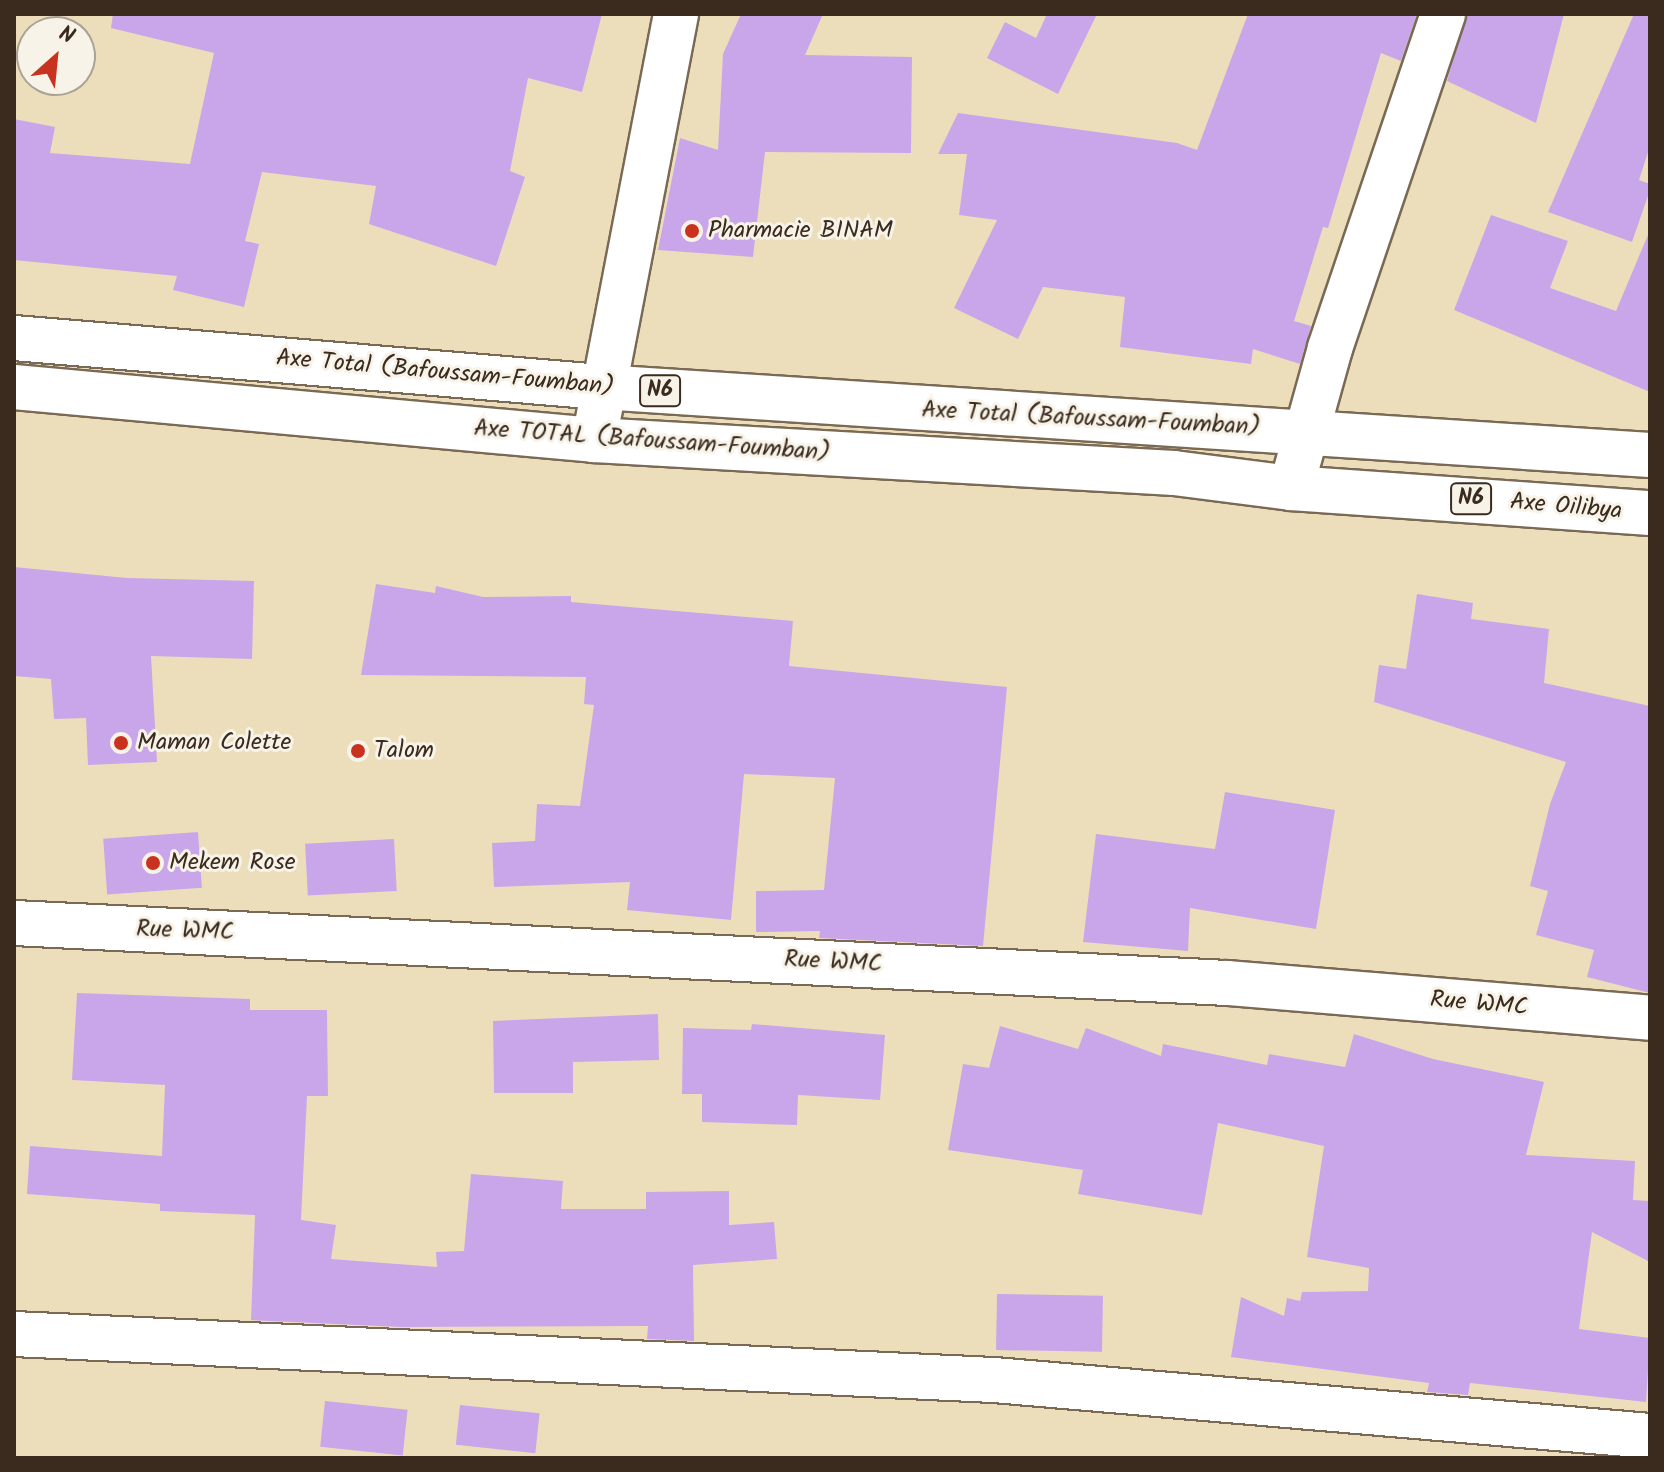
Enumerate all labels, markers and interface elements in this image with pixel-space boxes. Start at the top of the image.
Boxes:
north arrow [16,16,96,96]
text: N [52,17,80,55]
place label: Pharmacie BINAM [708,217,893,245]
marker: Pharmacie BINAM [683,222,701,240]
street label: Axe Total (Bafoussam-Foumban) [275,344,615,402]
road number: N6 [638,373,682,409]
street label: Axe Total (Bafoussam-Foumban) [921,396,1261,442]
street label: Axe TOTAL (Bafoussam-Foumban) [473,414,831,468]
road number: N6 [1449,481,1493,517]
street label: Axe Oilibya [1509,488,1623,526]
place label: Maman Colette [137,729,291,757]
marker: Maman Colette [112,734,130,752]
place label: Talom [374,737,434,765]
marker: Talom [349,742,367,760]
place label: Mekem Rose [169,849,295,877]
marker: Mekem Rose [144,854,162,872]
street label: Rue WMC [135,915,235,947]
street label: Rue WMC [783,945,883,979]
street label: Rue WMC [1429,985,1529,1023]

